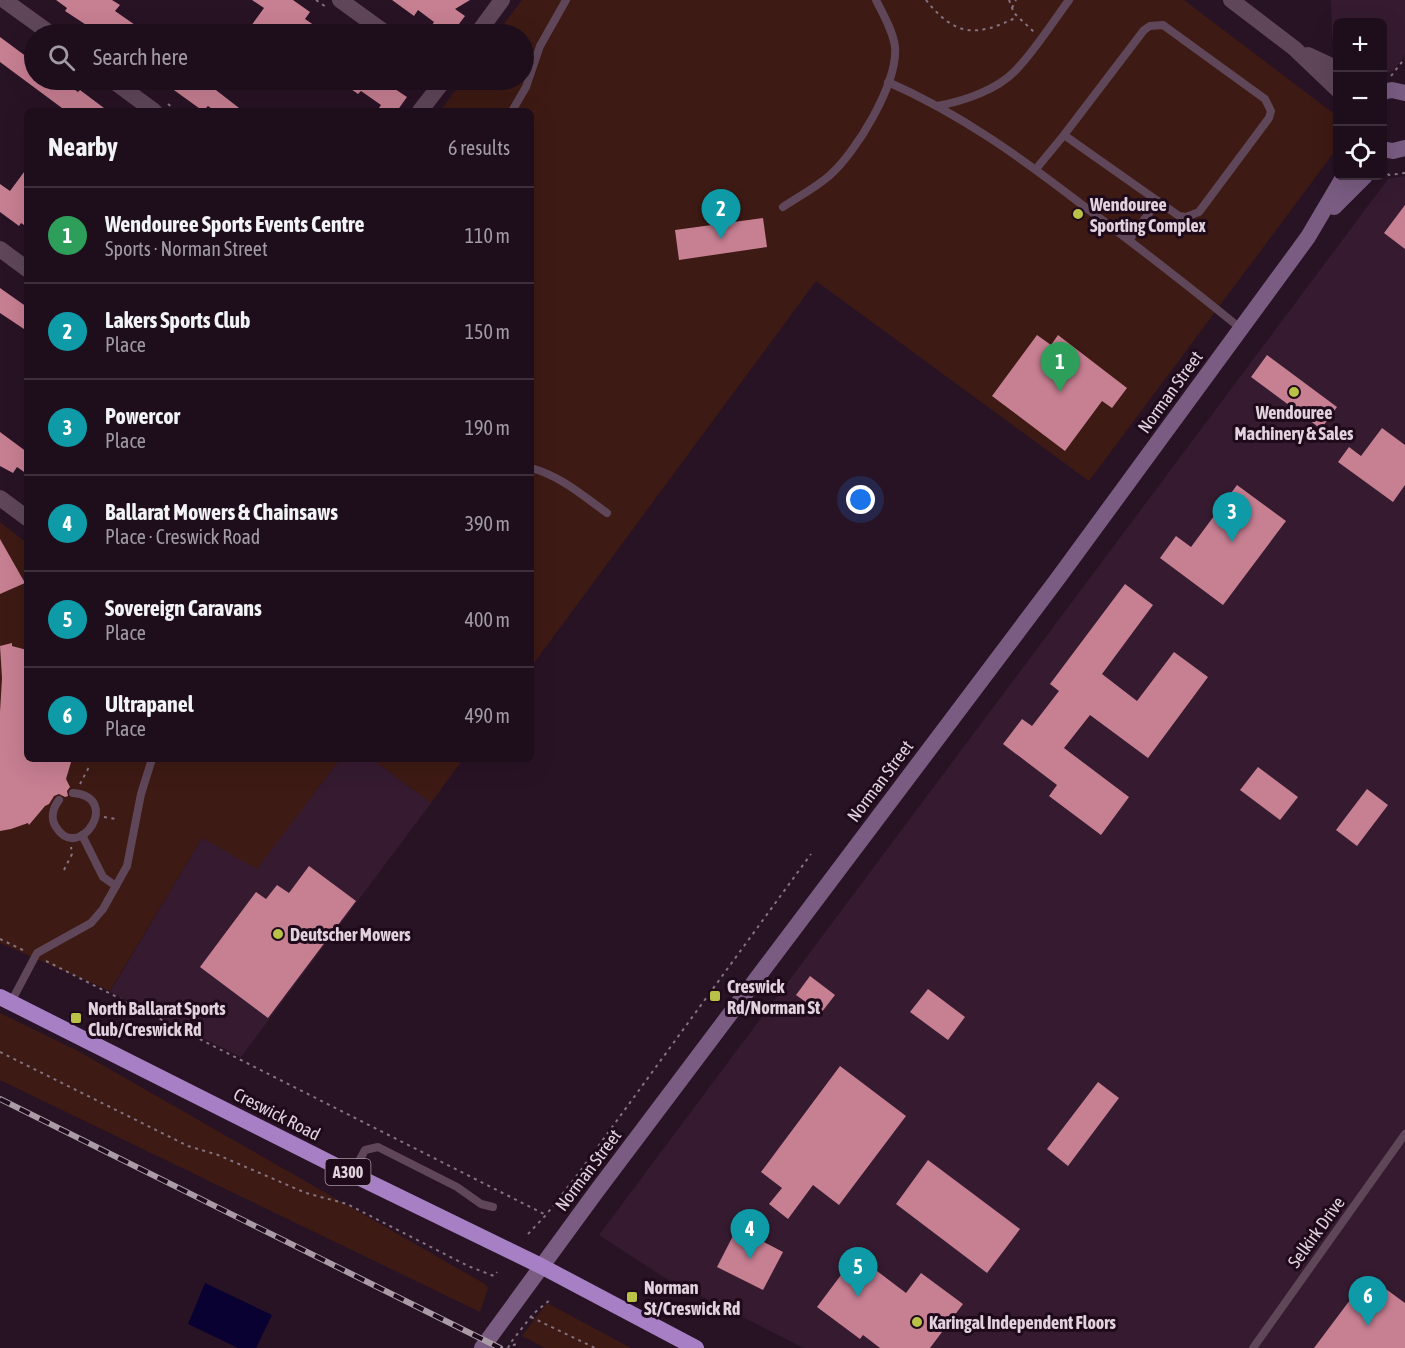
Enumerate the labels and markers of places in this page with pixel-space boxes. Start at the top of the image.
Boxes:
pin: 2 [702,190,740,239]
place label: Wendouree Sporting Complex [1089,194,1207,236]
marker: Wendouree Sporting Complex [1071,207,1085,221]
pin: 1 [1040,342,1080,392]
marker: Wendouree Machinery & Sales [1287,385,1301,399]
place label: Wendouree Machinery & Sales [1235,402,1354,444]
pin: 3 [1212,492,1252,542]
place label: Deutscher Mowers [290,924,411,945]
marker: Deutscher Mowers [271,927,285,941]
place label: Creswick Rd/Norman St [727,976,821,1018]
marker: Creswick Rd/Norman St [708,989,722,1003]
place label: North Ballarat Sports Club/Creswick Rd [88,998,226,1040]
marker: North Ballarat Sports Club/Creswick Rd [69,1011,83,1025]
pin: 4 [730,1210,770,1259]
pin: 5 [838,1248,878,1297]
pin: 6 [1348,1276,1388,1326]
place label: Norman St/Creswick Rd [644,1277,740,1319]
marker: Norman St/Creswick Rd [625,1290,639,1304]
place label: Karingal Independent Floors [929,1312,1117,1333]
marker: Karingal Independent Floors [910,1315,924,1329]

